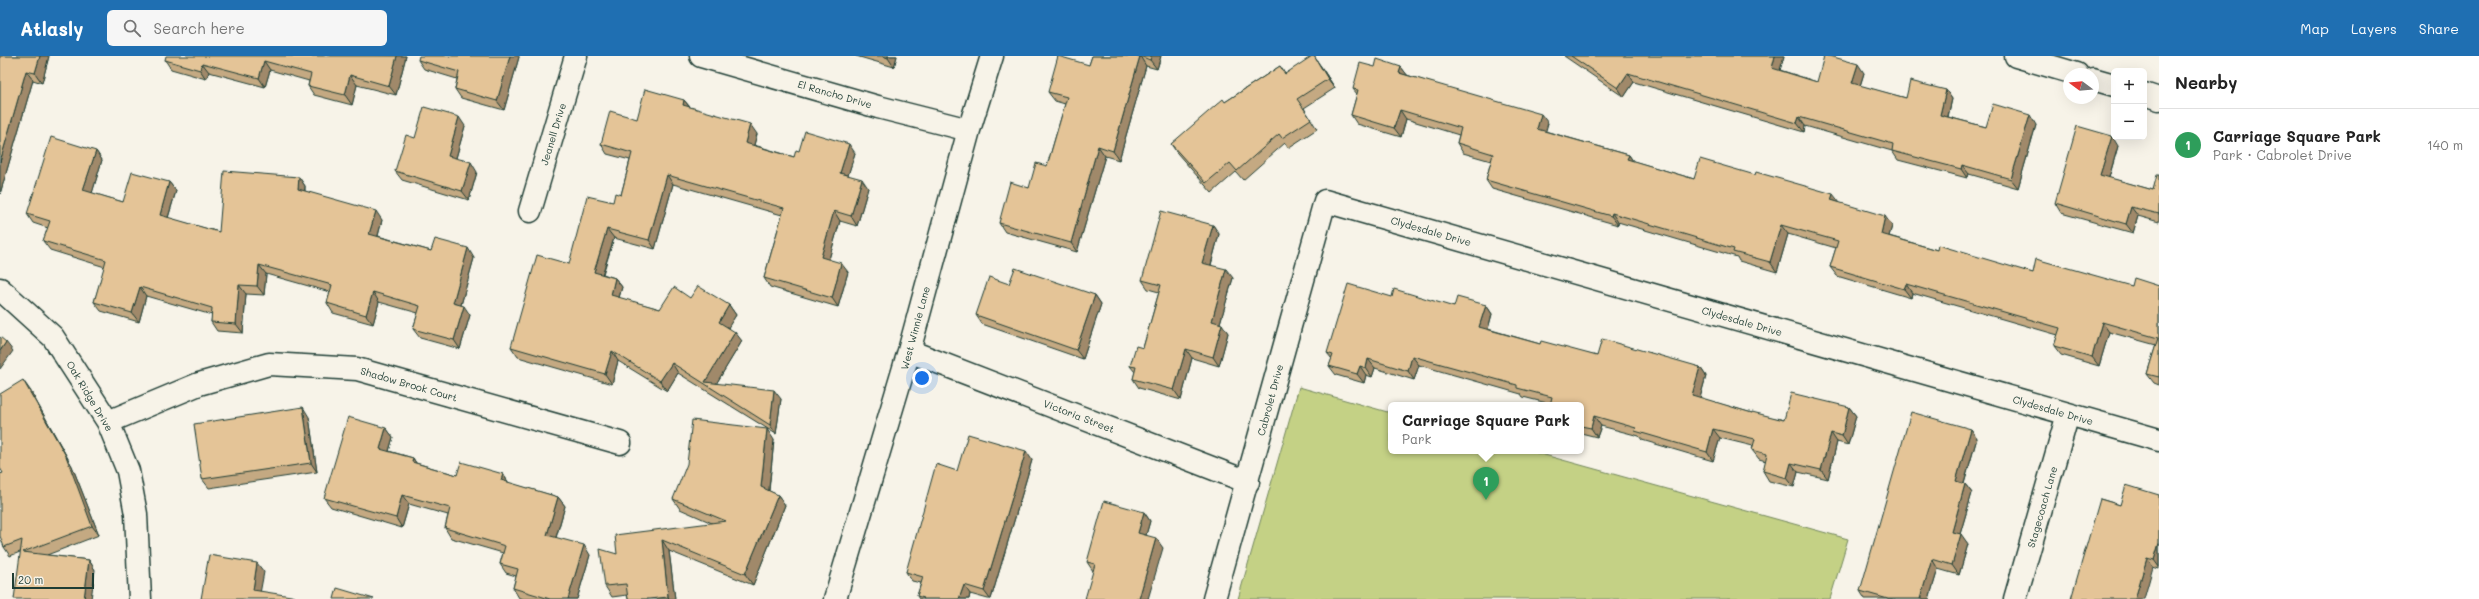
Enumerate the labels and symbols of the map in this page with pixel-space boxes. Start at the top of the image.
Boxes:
north arrow [2063,68,2099,104]
street label: El Rancho Drive [796,77,874,111]
street label: Jeanell Drive [537,101,569,167]
street label: Clydesdale Drive [1389,213,1473,249]
street label: West Winnie Lane [897,285,933,371]
street label: Clydesdale Drive [1700,303,1784,339]
street label: Oak Ridge Drive [63,358,117,434]
street label: Shadow Brook Court [359,363,459,405]
street label: Cabrolet Drive [1254,363,1286,437]
your location [912,368,932,388]
street label: Clydesdale Drive [2011,392,2095,428]
street label: Victoria Street [1041,396,1117,436]
street label: Stagecoach Lane [2024,465,2060,549]
pin: 1 [1473,467,1499,500]
scale bar [12,571,94,590]

